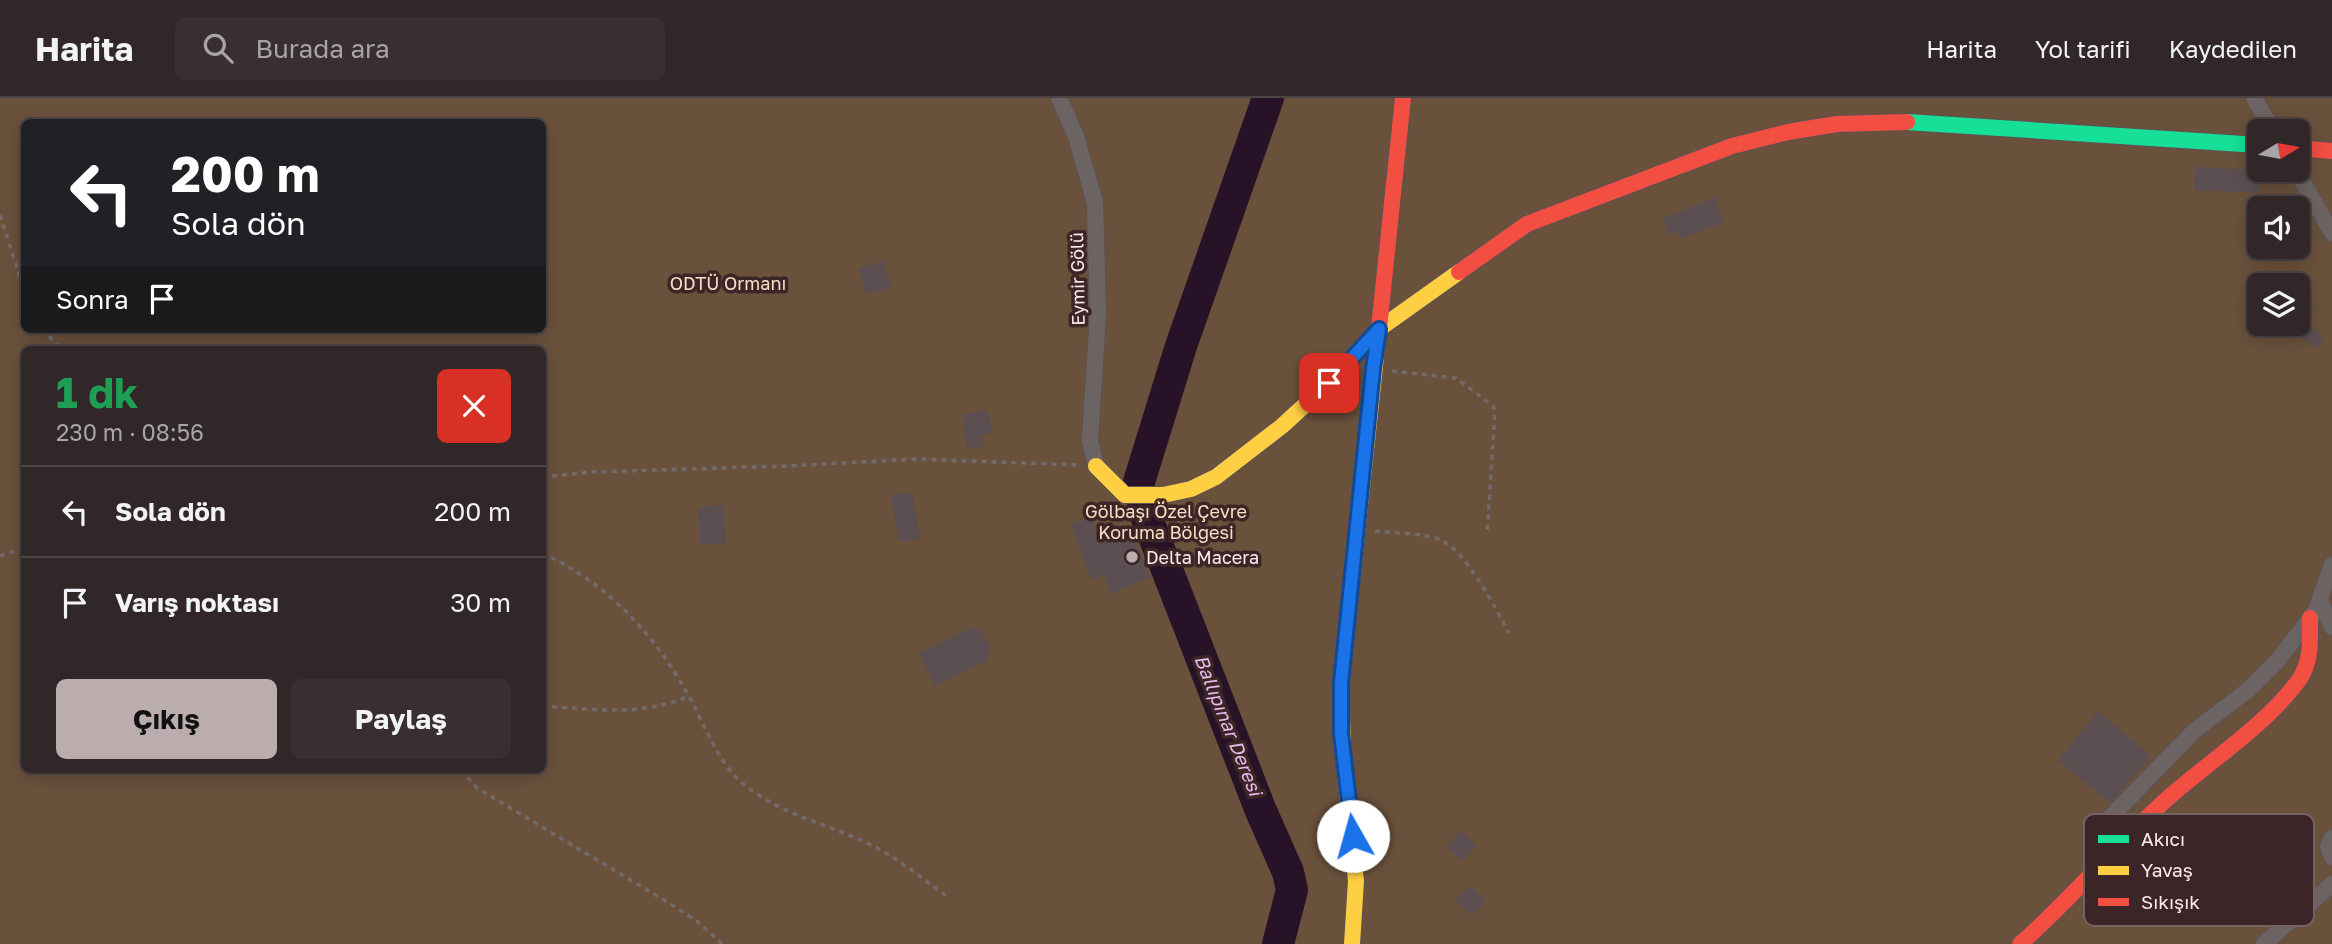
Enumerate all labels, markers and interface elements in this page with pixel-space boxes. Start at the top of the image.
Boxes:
search box [175,17,665,80]
text: Harita [35,29,133,68]
icon: search [199,29,237,67]
text: Burada ara [255,33,390,64]
text: Harita [1926,34,1997,63]
text: Yol tarifi [2035,34,2131,63]
text: Kaydedilen [2169,34,2297,63]
north arrow [2247,119,2310,182]
map controls [2247,119,2310,336]
text: 200 m [171,144,320,203]
icon: left [56,147,147,238]
button: sound [2247,196,2310,259]
text: Sola dön [171,204,306,242]
street label: Eymir Gölü [1065,232,1089,326]
park label: ODTÜ Ormanı [670,272,786,294]
button: layers [2247,273,2310,336]
icon: arrive [143,280,181,318]
text: Sonra [56,284,129,315]
pin [1299,353,1359,413]
icon: arrive [1310,364,1348,402]
text: 1 dk [56,367,138,417]
button: close [437,369,511,443]
text: 230 m · 08:56 [56,418,204,446]
icon: left [56,493,94,531]
text: Sola dön [115,496,226,527]
text: 200 m [434,496,511,527]
park label: Gölbaşı Özel Çevre Koruma Bölgesi [1085,500,1247,543]
place label: Delta Macera [1146,546,1259,568]
marker: Delta Macera [1124,549,1140,565]
icon: arrive [56,584,94,622]
text: Varış noktası [115,587,279,618]
text: 30 m [450,587,511,618]
water label: Ballıpınar Deresi [1190,651,1268,801]
button: Çıkış [56,679,277,759]
button: Paylaş [291,679,511,759]
position arrow [1316,799,1390,873]
legend [2084,814,2314,926]
text: Akıcı [2141,827,2185,850]
text: Yavaş [2141,858,2193,881]
text: Sıkışık [2141,890,2200,913]

